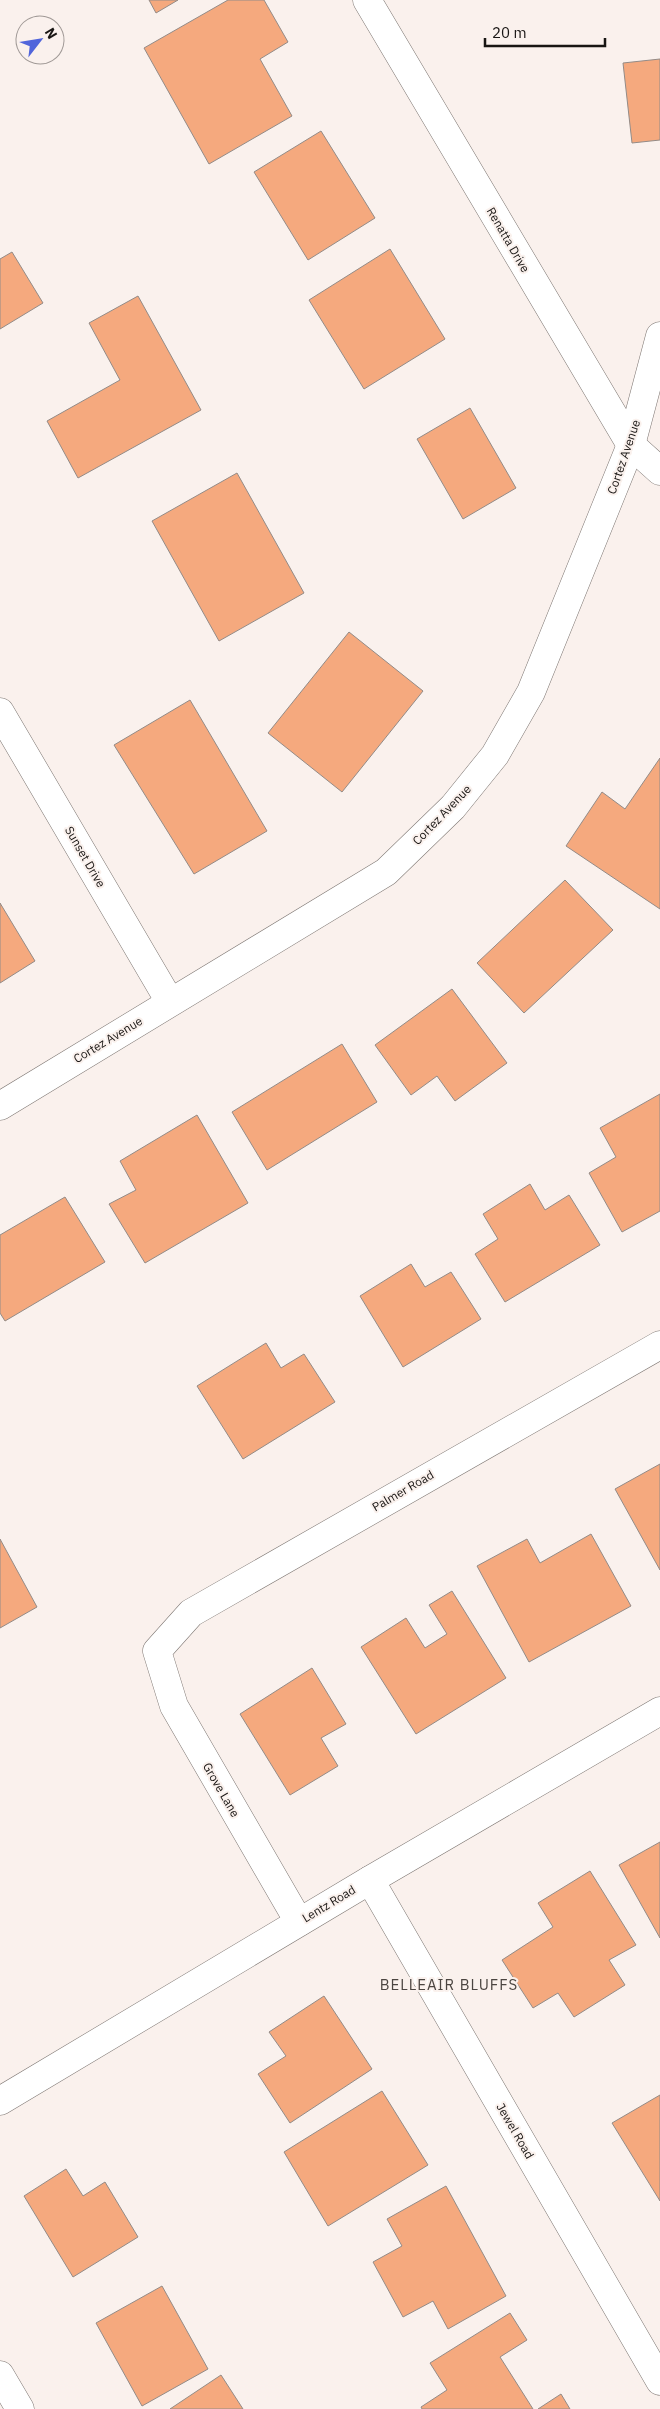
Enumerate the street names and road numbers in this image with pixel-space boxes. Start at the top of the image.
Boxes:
street label: Renatta Drive [484,205,533,275]
street label: Cortez Avenue [604,417,643,496]
street label: Cortez Avenue [409,781,474,848]
street label: Sunset Drive [62,824,109,890]
street label: Cortez Avenue [71,1013,145,1066]
street label: Palmer Road [369,1467,436,1514]
street label: Grove Lane [200,1760,243,1820]
street label: Lentz Road [299,1882,358,1925]
street label: Jewel Road [493,2100,537,2161]

